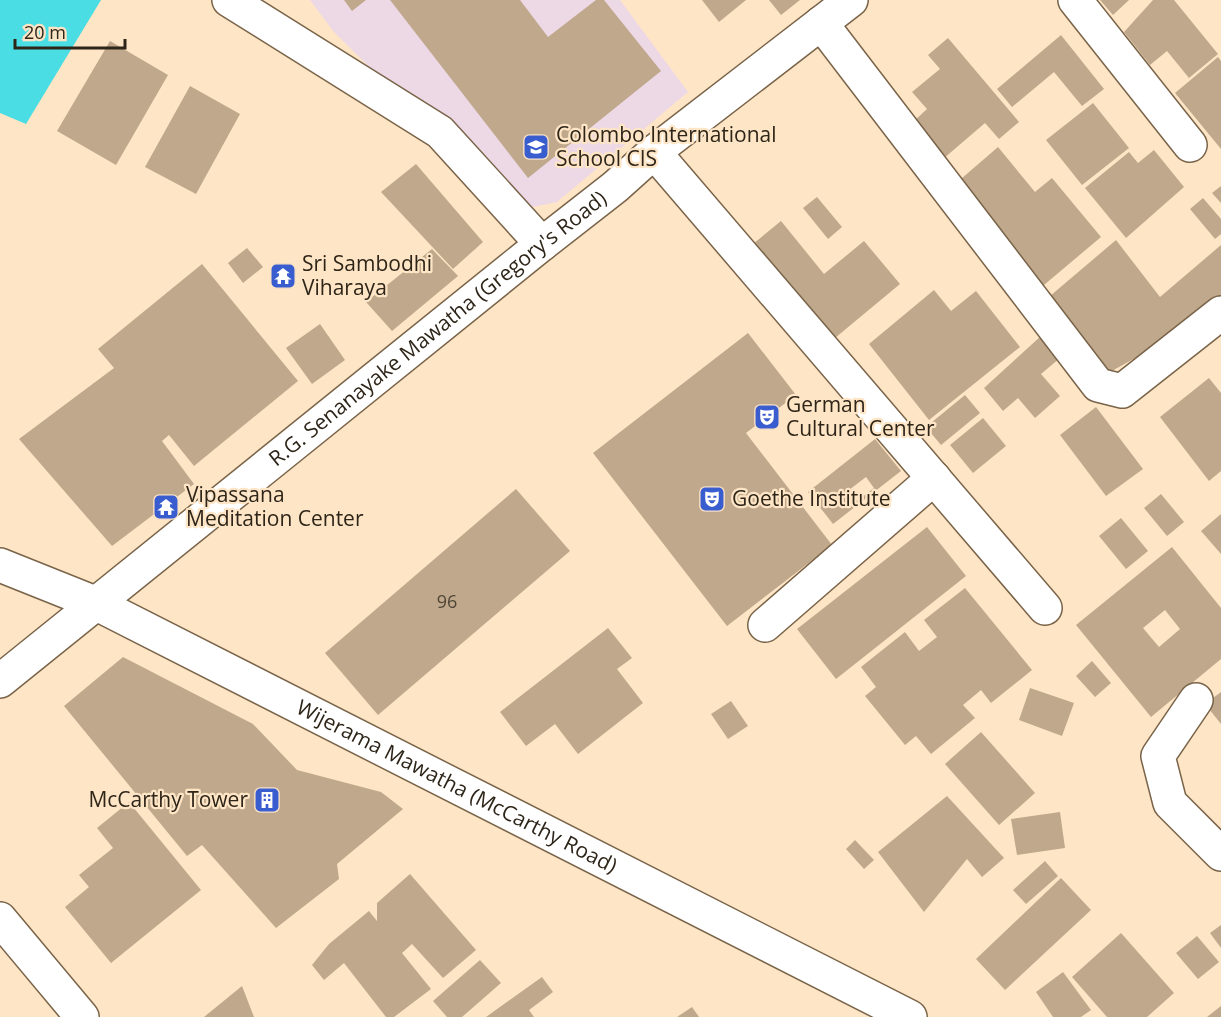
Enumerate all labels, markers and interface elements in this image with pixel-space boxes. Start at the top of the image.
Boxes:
scale bar [15,12,124,50]
text: 20 m [24,20,66,44]
place label: Colombo International School CIS [556,120,777,172]
school or university icon: Colombo International School CIS [521,132,551,162]
street label: R.G. Senanayake Mawatha (Gregory's Road) [263,184,612,472]
place label: Sri Sambodhi Viharaya [302,249,432,301]
temple icon: Sri Sambodhi Viharaya [268,261,298,291]
place label: German Cultural Center [786,390,935,442]
theatre icon: German Cultural Center [752,402,782,432]
place label: Vipassana Meditation Center [186,480,364,532]
theatre icon: Goethe Institute [697,484,727,514]
place label: Goethe Institute [732,484,890,512]
temple icon: Vipassana Meditation Center [151,492,181,522]
house number: 96 [437,589,457,613]
street label: Wijerama Mawatha (McCarthy Road) [292,693,622,879]
place label: McCarthy Tower [88,785,248,813]
building icon: McCarthy Tower [252,785,282,815]

